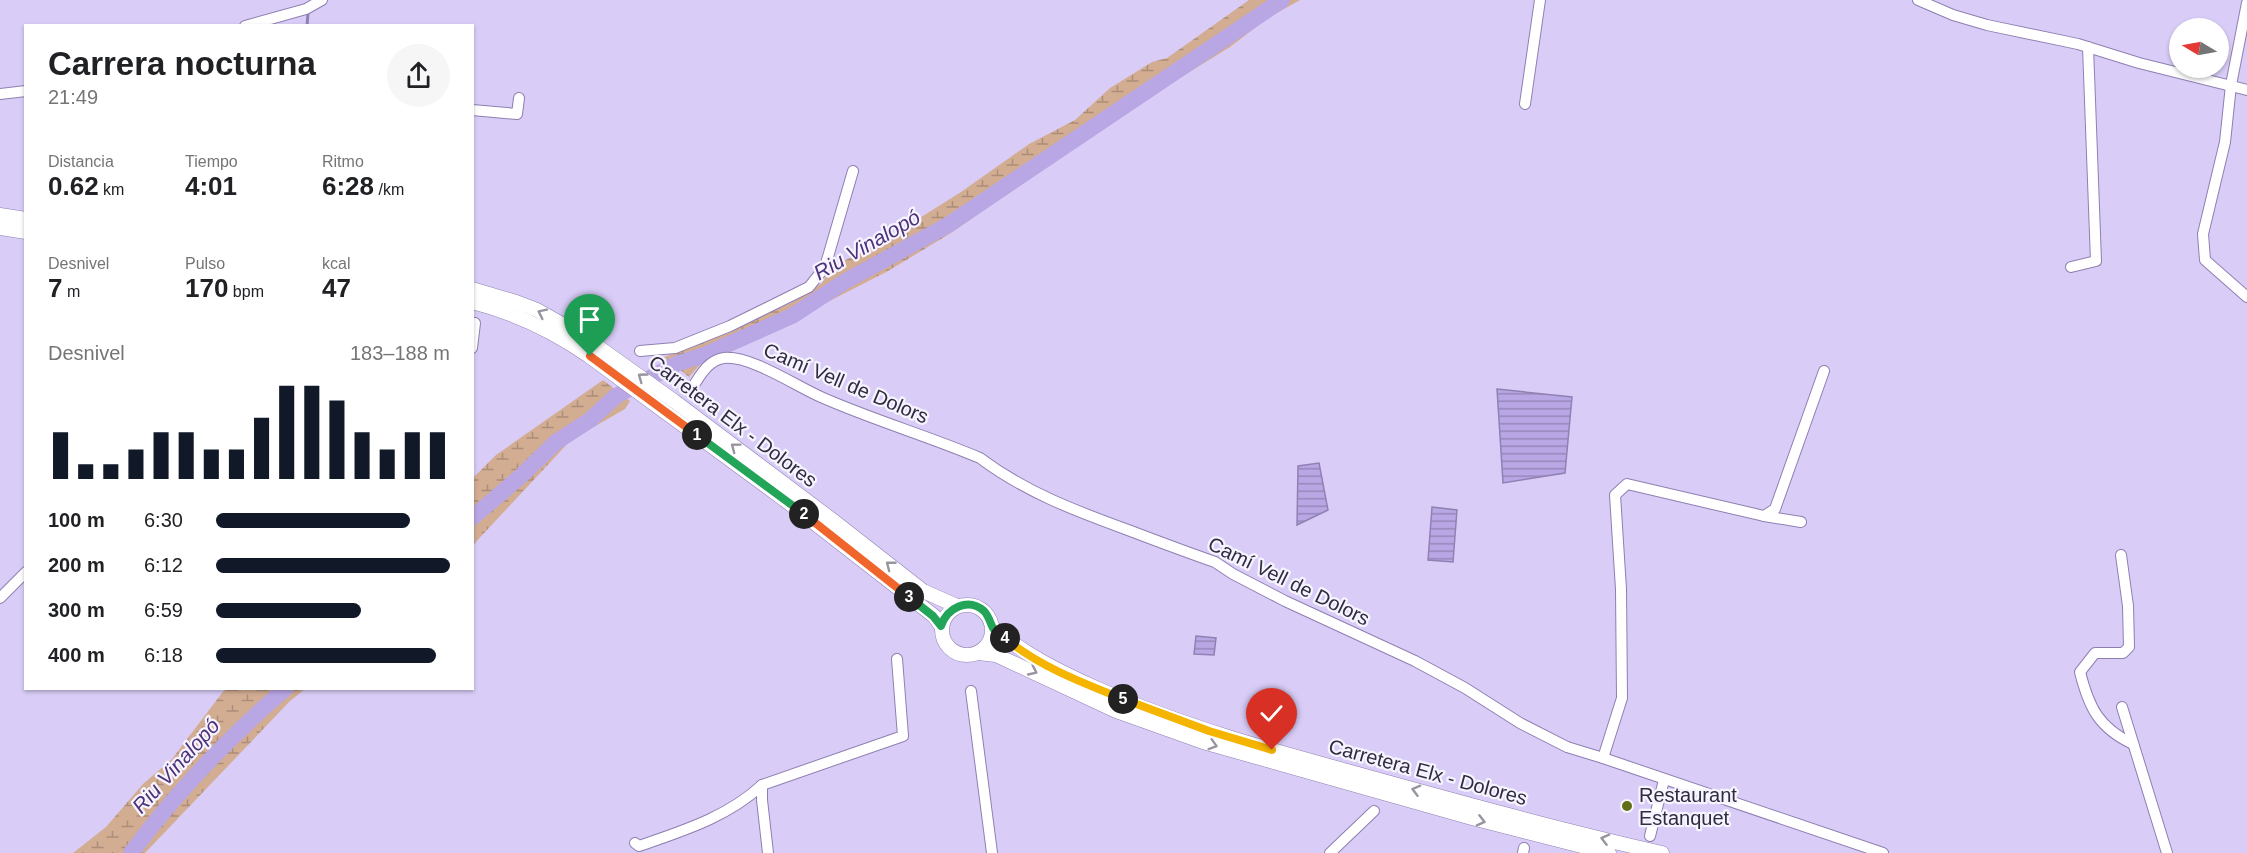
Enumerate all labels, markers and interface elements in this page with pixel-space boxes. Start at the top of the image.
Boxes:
north arrow [2169,18,2229,78]
map controls [2169,18,2229,78]
button: share [387,44,450,107]
text: Carrera nocturna [48,45,316,82]
text: 21:49 [48,86,98,108]
text: Distancia [48,153,114,170]
text: Tiempo [185,153,238,170]
text: Ritmo [322,153,364,170]
text: 0.62 [48,171,99,201]
text: 4:01 [185,171,237,201]
text: 6:28 [322,171,374,201]
text: km [99,181,124,198]
text: /km [374,181,404,198]
water label: Riu Vinalopó [810,205,924,284]
text: Desnivel [48,255,109,272]
text: Pulso [185,255,225,272]
text: kcal [322,255,350,272]
text: 7 [48,273,62,303]
text: 170 [185,273,228,303]
text: 47 [322,273,351,303]
text: m [62,283,80,300]
text: bpm [228,283,264,300]
pin [564,294,615,356]
icon: arrive [573,303,606,336]
one-way arrow [537,309,548,320]
street label: Camí Vell de Dolors [760,338,932,428]
text: Desnivel [48,342,125,364]
text: 183–188 m [350,342,450,364]
street label: Carretera Elx - Dolores [645,351,821,491]
one-way arrow [637,374,648,385]
pin: 1 [682,420,712,450]
text: 1 [693,426,701,443]
one-way arrow [730,443,741,454]
pin: 2 [789,499,819,529]
text: 2 [800,505,808,522]
text: 100 m [48,509,105,531]
text: 6:30 [144,509,183,531]
street label: Camí Vell de Dolors [1205,532,1373,630]
text: 200 m [48,554,105,576]
text: 6:12 [144,554,183,576]
one-way arrow [885,562,896,573]
pin: 3 [894,582,924,612]
text: 3 [905,588,913,605]
text: 300 m [48,599,105,621]
text: 6:59 [144,599,183,621]
pin: 4 [990,623,1020,653]
text: 4 [1001,629,1009,646]
text: 400 m [48,644,105,666]
text: 6:18 [144,644,183,666]
one-way arrow [1026,664,1037,676]
pin: 5 [1108,684,1138,714]
pin [1246,688,1297,750]
text: 5 [1119,690,1127,707]
icon: check [1255,697,1288,730]
water label: Riu Vinalopó [127,714,224,817]
street label: Carretera Elx - Dolores [1326,735,1530,809]
one-way arrow [1207,738,1218,750]
place label: Restaurant Estanquet [1639,784,1737,829]
one-way arrow [1411,785,1422,797]
marker: Restaurant Estanquet [1620,799,1634,813]
one-way arrow [1476,813,1486,826]
one-way arrow [1600,833,1610,846]

